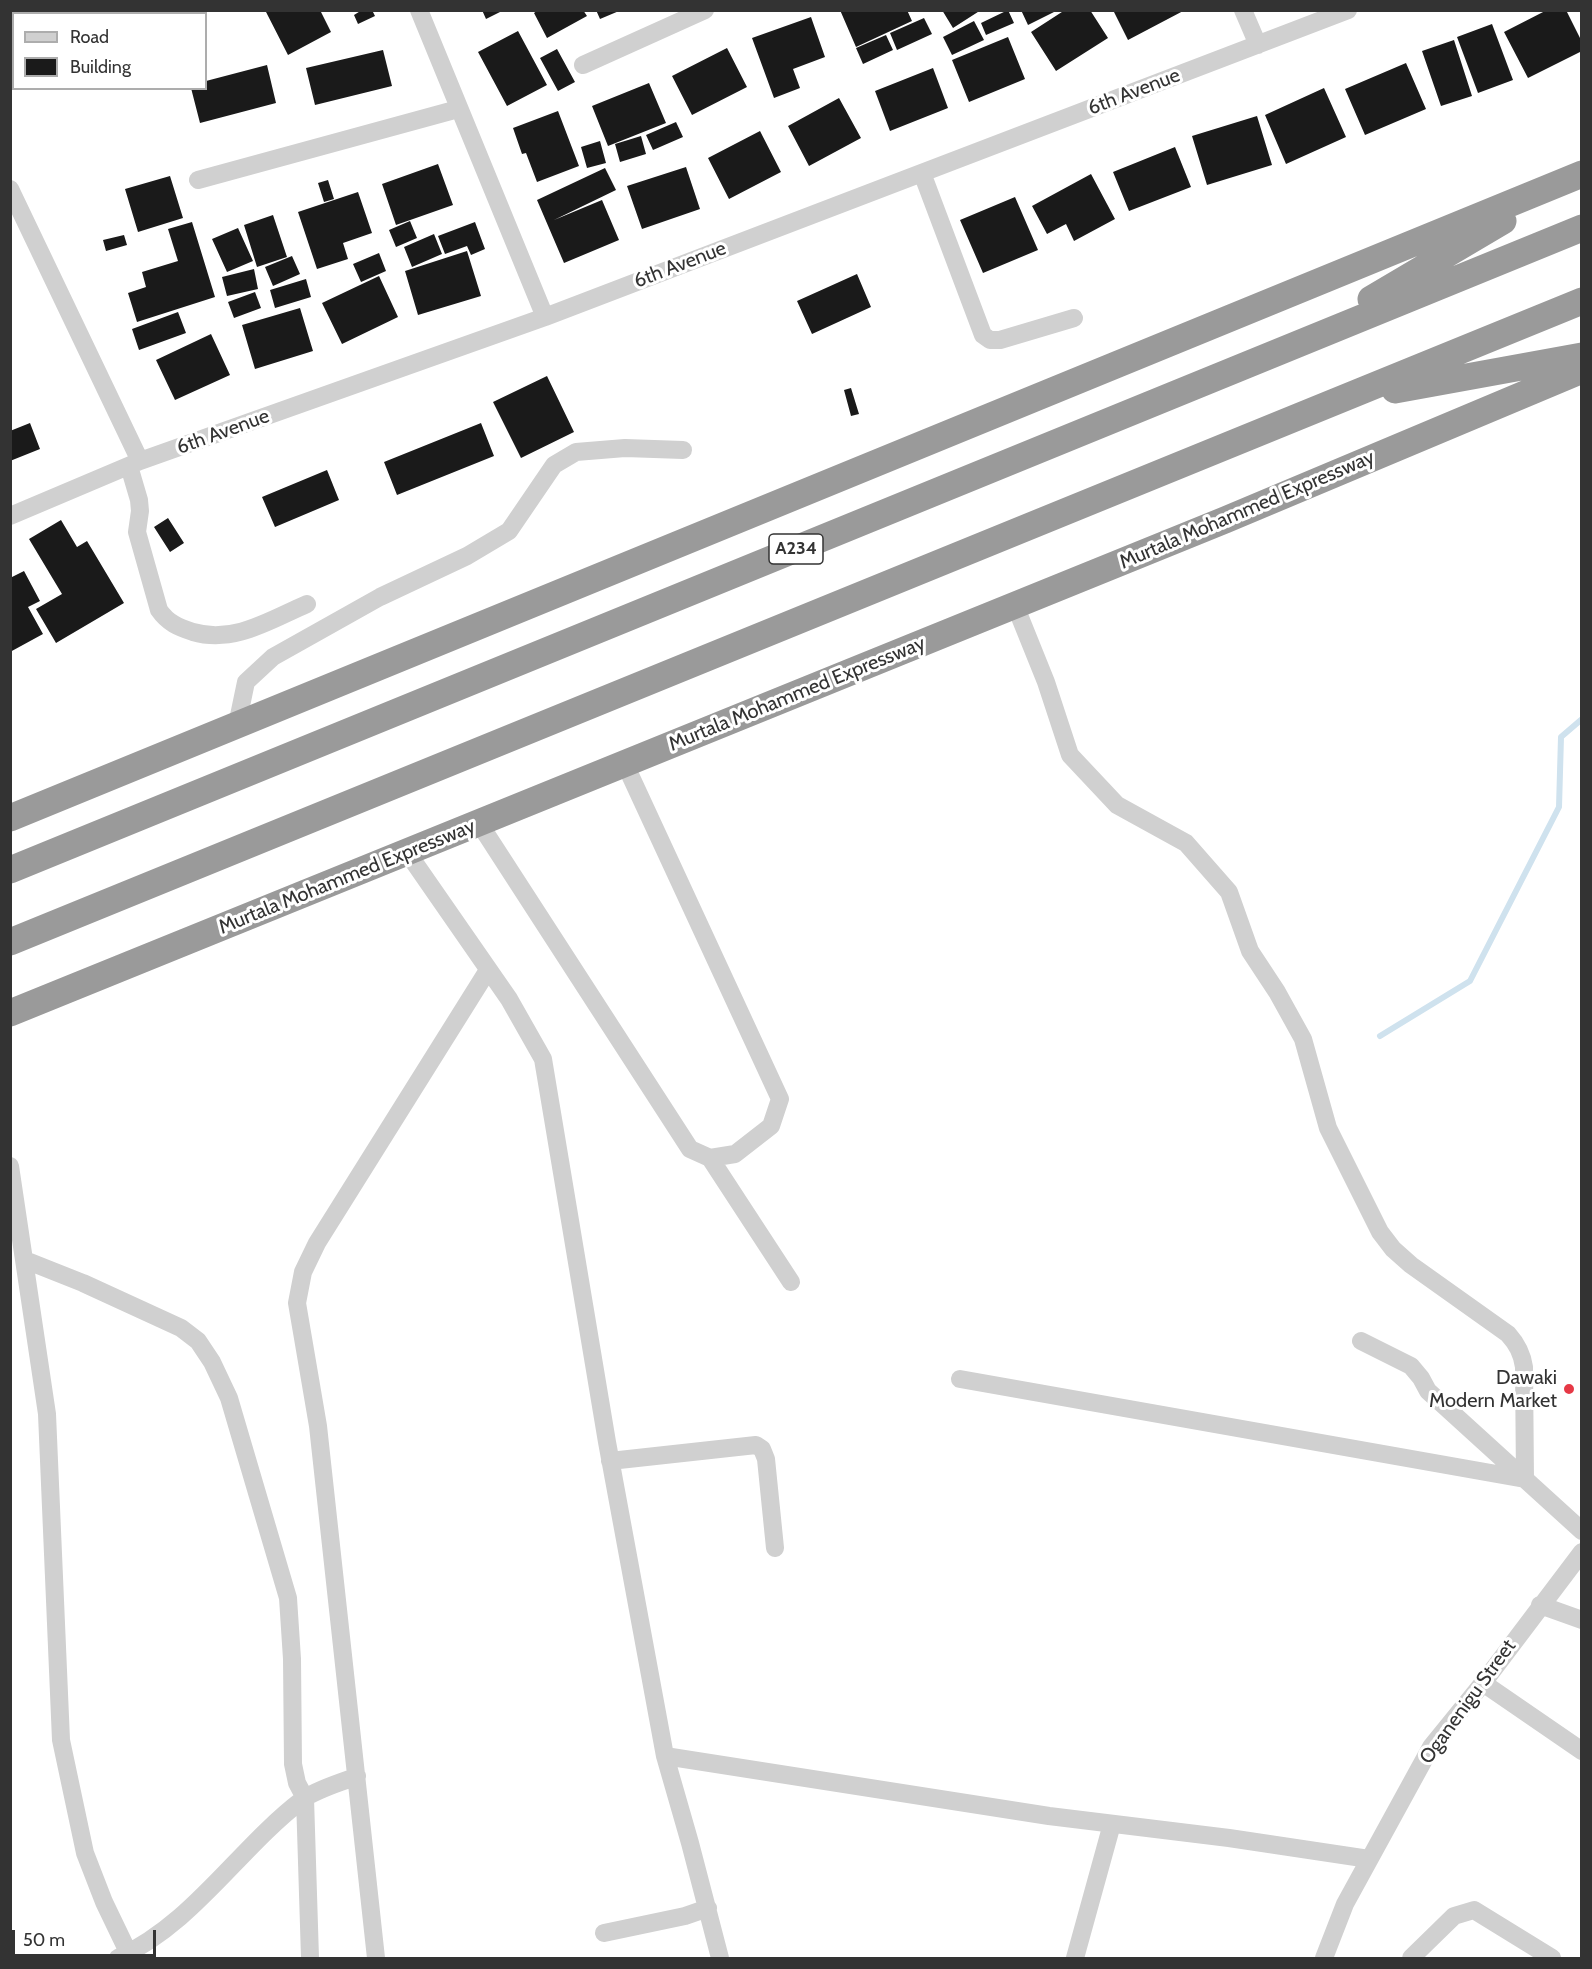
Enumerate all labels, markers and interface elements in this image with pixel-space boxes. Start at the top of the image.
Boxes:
legend [12,12,207,90]
text: Road [70,26,109,48]
text: Building [70,56,131,78]
street label: 6th Avenue [1084,63,1184,121]
street label: 6th Avenue [630,236,730,294]
street label: 6th Avenue [173,404,273,460]
street label: Murtala Mohammed Expressway [1116,445,1378,575]
road number: A234 [769,534,823,564]
street label: Murtala Mohammed Expressway [665,631,929,757]
street label: Murtala Mohammed Expressway [215,814,479,940]
place label: Dawaki Modern Market [1429,1366,1557,1413]
marker: Dawaki Modern Market [1562,1382,1576,1396]
street label: Oganenigu Street [1415,1635,1521,1769]
scale bar [15,1918,159,1956]
text: 50 m [23,1929,65,1951]

